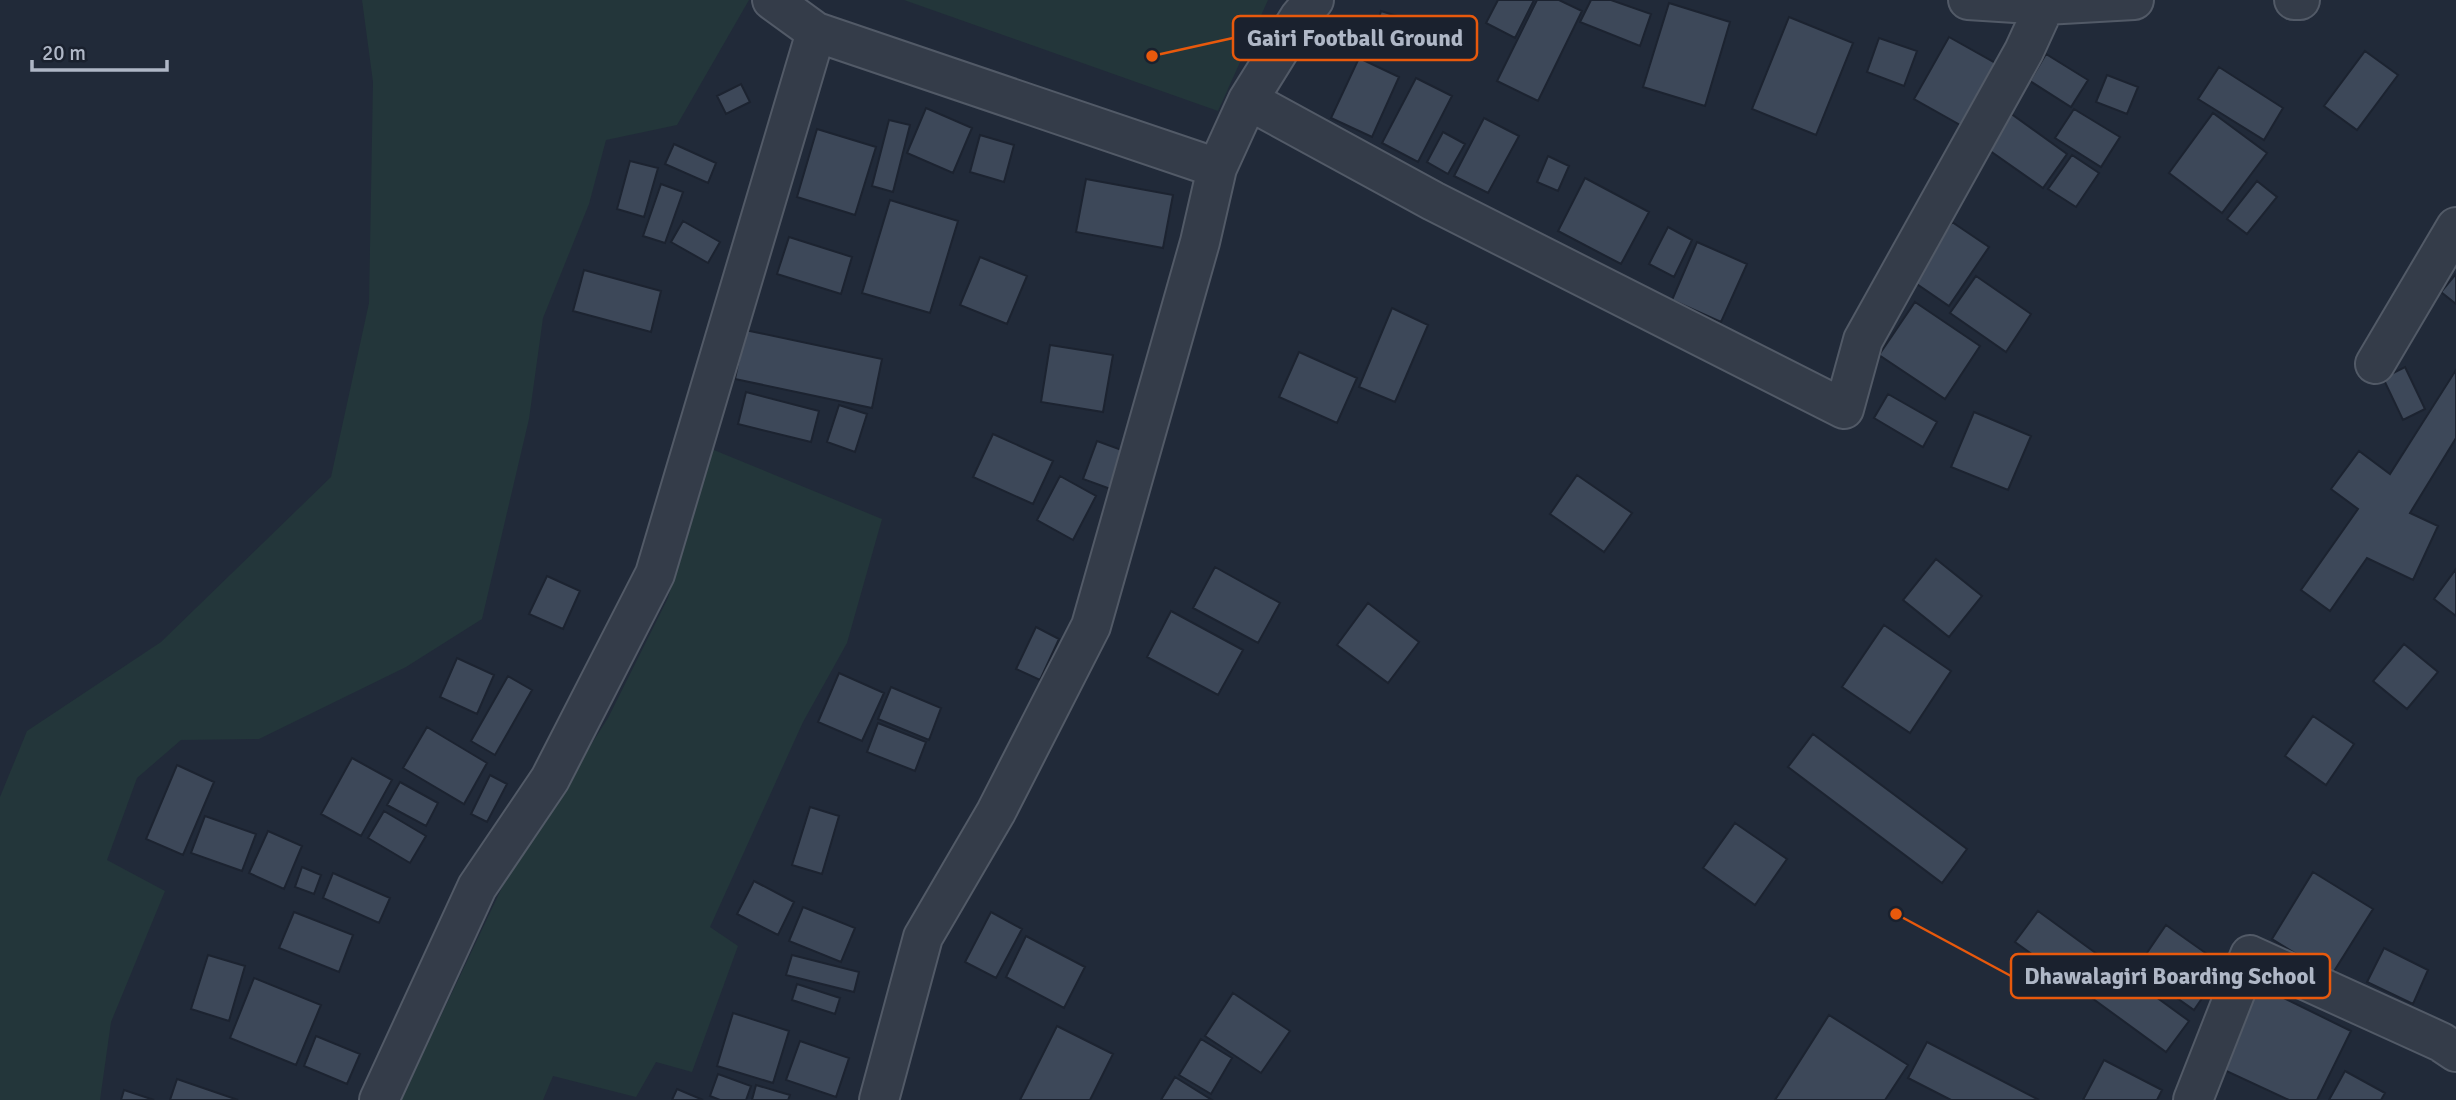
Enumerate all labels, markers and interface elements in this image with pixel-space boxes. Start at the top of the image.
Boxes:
callout: Gairi Football Ground [1233,16,1477,60]
text: Gairi Football Ground [1247,24,1463,53]
scale bar [32,28,166,72]
text: 20 m [42,40,86,66]
callout: Dhawalagiri Boarding School [2011,954,2330,998]
text: Dhawalagiri Boarding School [2024,962,2316,991]

